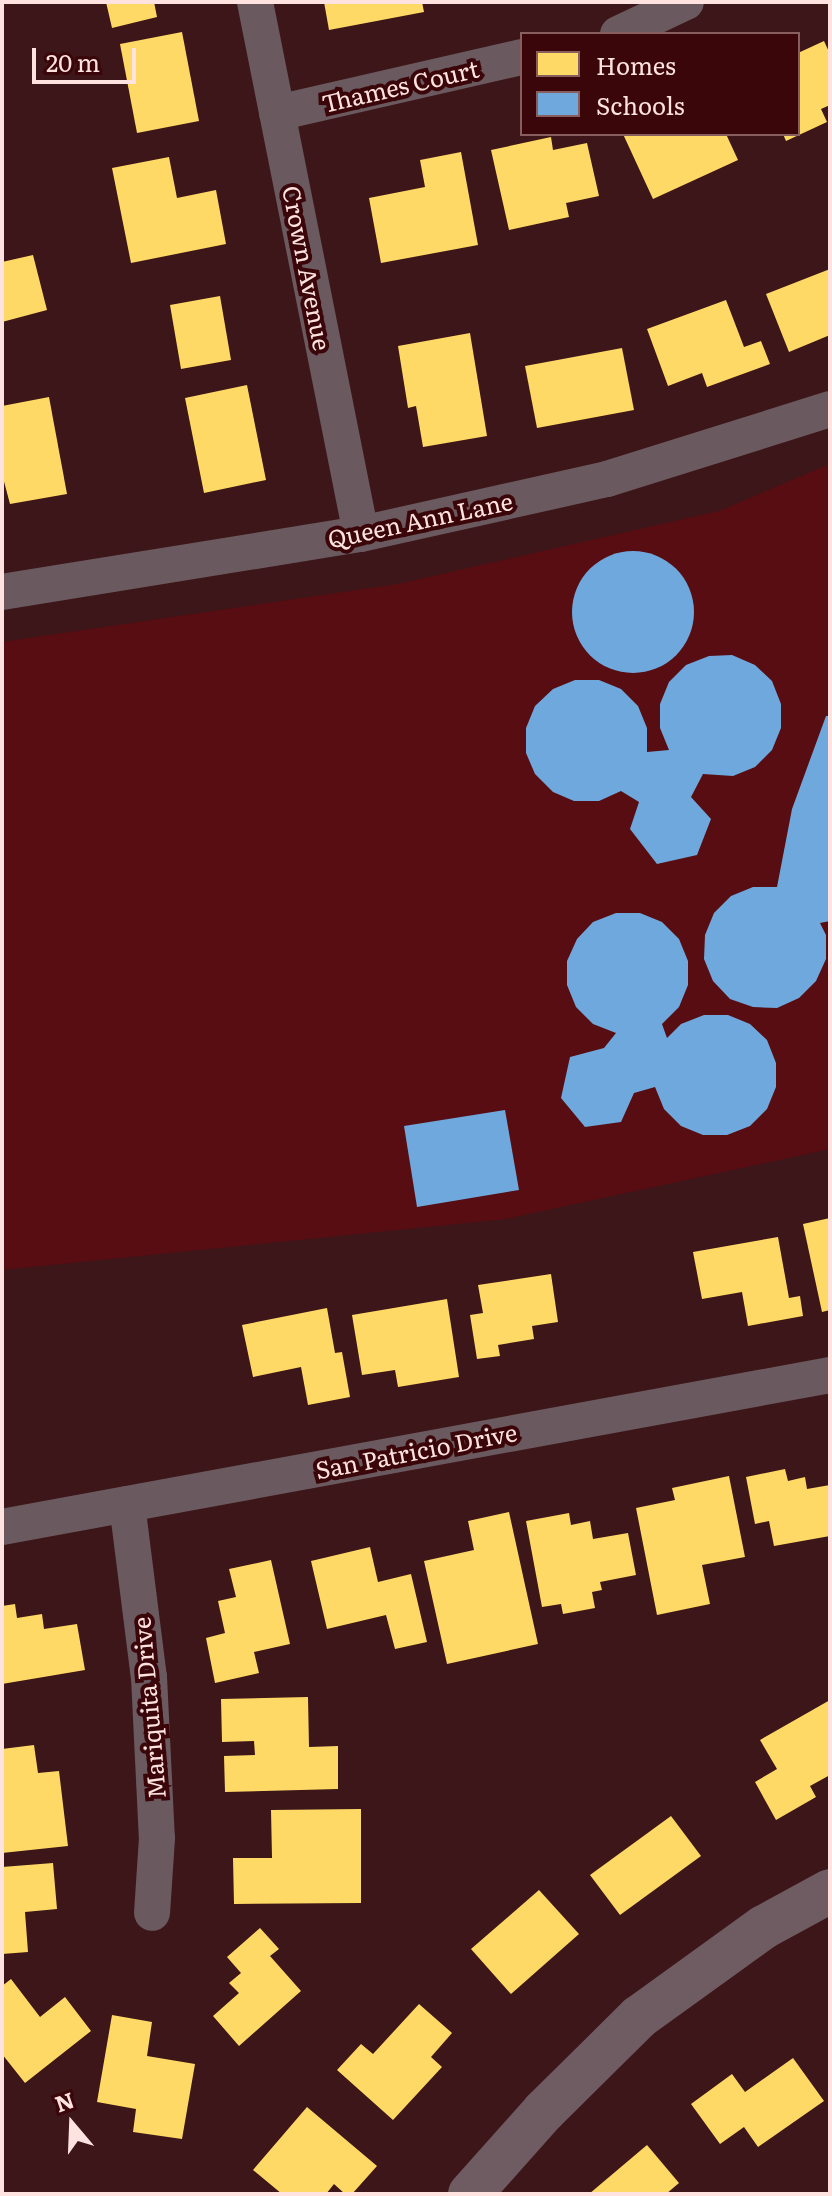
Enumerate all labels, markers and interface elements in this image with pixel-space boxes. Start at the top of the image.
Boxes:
scale bar [36,32,140,82]
legend [520,32,800,136]
text: 20 m [46,44,100,79]
text: Homes [596,47,676,82]
street label: Thames Court [319,53,481,117]
text: Schools [596,87,685,122]
street label: Crown Avenue [278,183,338,353]
street label: Queen Ann Lane [325,485,515,553]
street label: San Patricio Drive [313,1416,519,1484]
street label: Mariquita Drive [126,1616,170,1800]
text: N [50,2082,78,2119]
north arrow [32,2084,112,2164]

